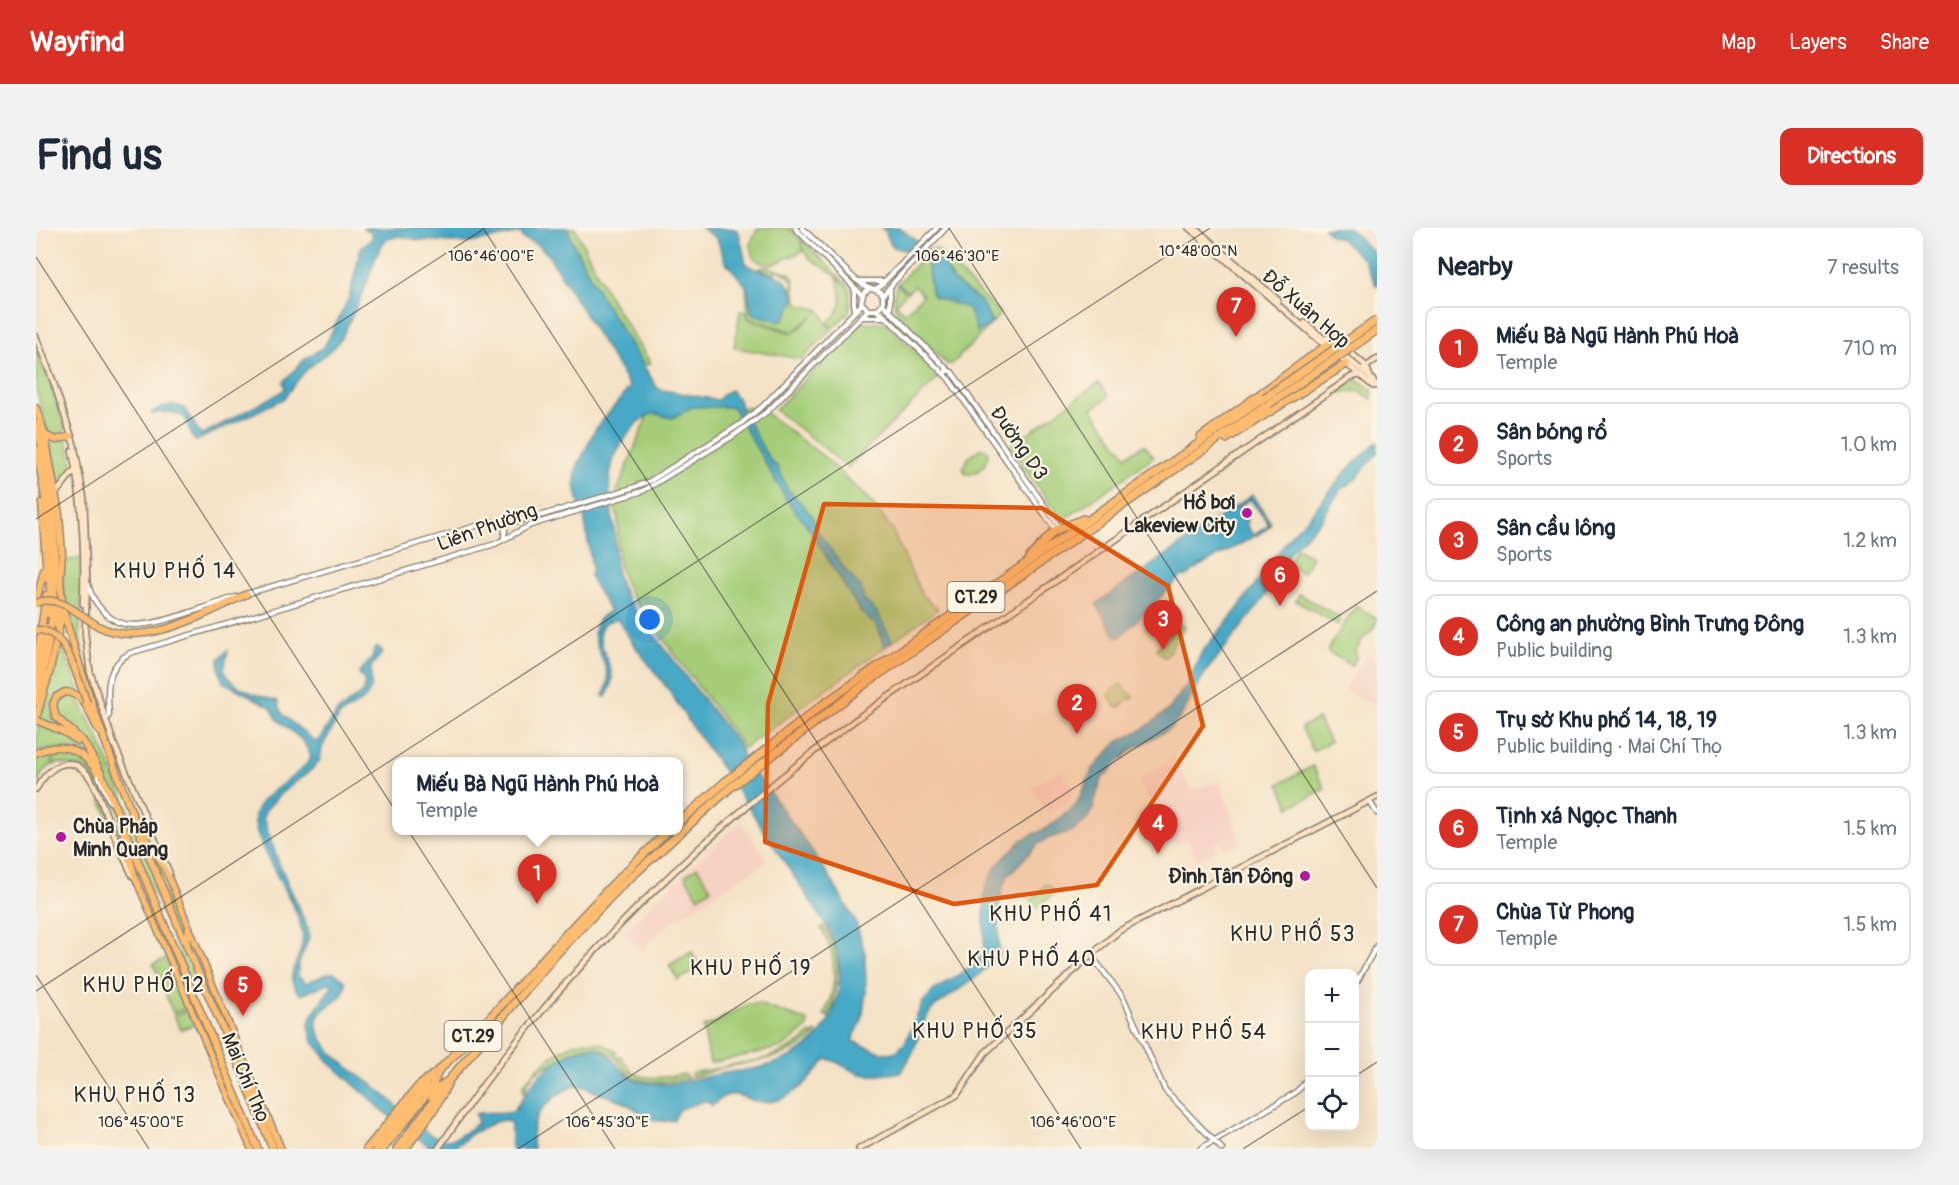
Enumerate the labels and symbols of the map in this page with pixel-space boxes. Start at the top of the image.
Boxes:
text: 10°48'00"N [1159,242,1237,261]
text: 106°46'00"E [448,247,534,266]
text: 106°46'30"E [915,247,999,266]
street label: Đỗ Xuân Hợp [1257,264,1355,354]
pin: 7 [1216,288,1256,337]
street label: Đường D3 [985,401,1053,485]
place label: Hồ bơi Lakeview City [1123,489,1235,538]
street label: Liên Phường [434,497,540,557]
marker: Hồ bơi Lakeview City [1240,506,1254,520]
district label: KHU PHỐ 14 [113,554,237,585]
pin: 6 [1260,556,1300,606]
road number: CT.29 [948,582,1004,612]
pin: 3 [1144,600,1182,650]
your location [635,605,664,634]
pin: 2 [1058,684,1096,734]
pin: 4 [1138,804,1178,854]
place label: Chùa Pháp Minh Quang [73,814,168,862]
marker: Chùa Pháp Minh Quang [54,830,68,844]
pin: 1 [518,854,556,904]
place label: Đình Tân Đông [1168,864,1293,889]
marker: Đình Tân Đông [1298,869,1312,883]
district label: KHU PHỐ 41 [989,897,1113,928]
district label: KHU PHỐ 53 [1230,917,1356,948]
district label: KHU PHỐ 40 [967,942,1097,973]
district label: KHU PHỐ 19 [690,951,812,982]
pin: 5 [224,966,262,1016]
district label: KHU PHỐ 12 [83,968,205,999]
district label: KHU PHỐ 35 [912,1014,1038,1045]
district label: KHU PHỐ 54 [1141,1015,1267,1046]
road number: CT.29 [444,1021,502,1051]
street label: Mai Chí Thọ [216,1029,276,1127]
district label: KHU PHỐ 13 [74,1078,196,1109]
text: 106°45'00"E [98,1113,184,1132]
text: 106°45'30"E [565,1113,649,1132]
text: 106°46'00"E [1030,1113,1116,1132]

